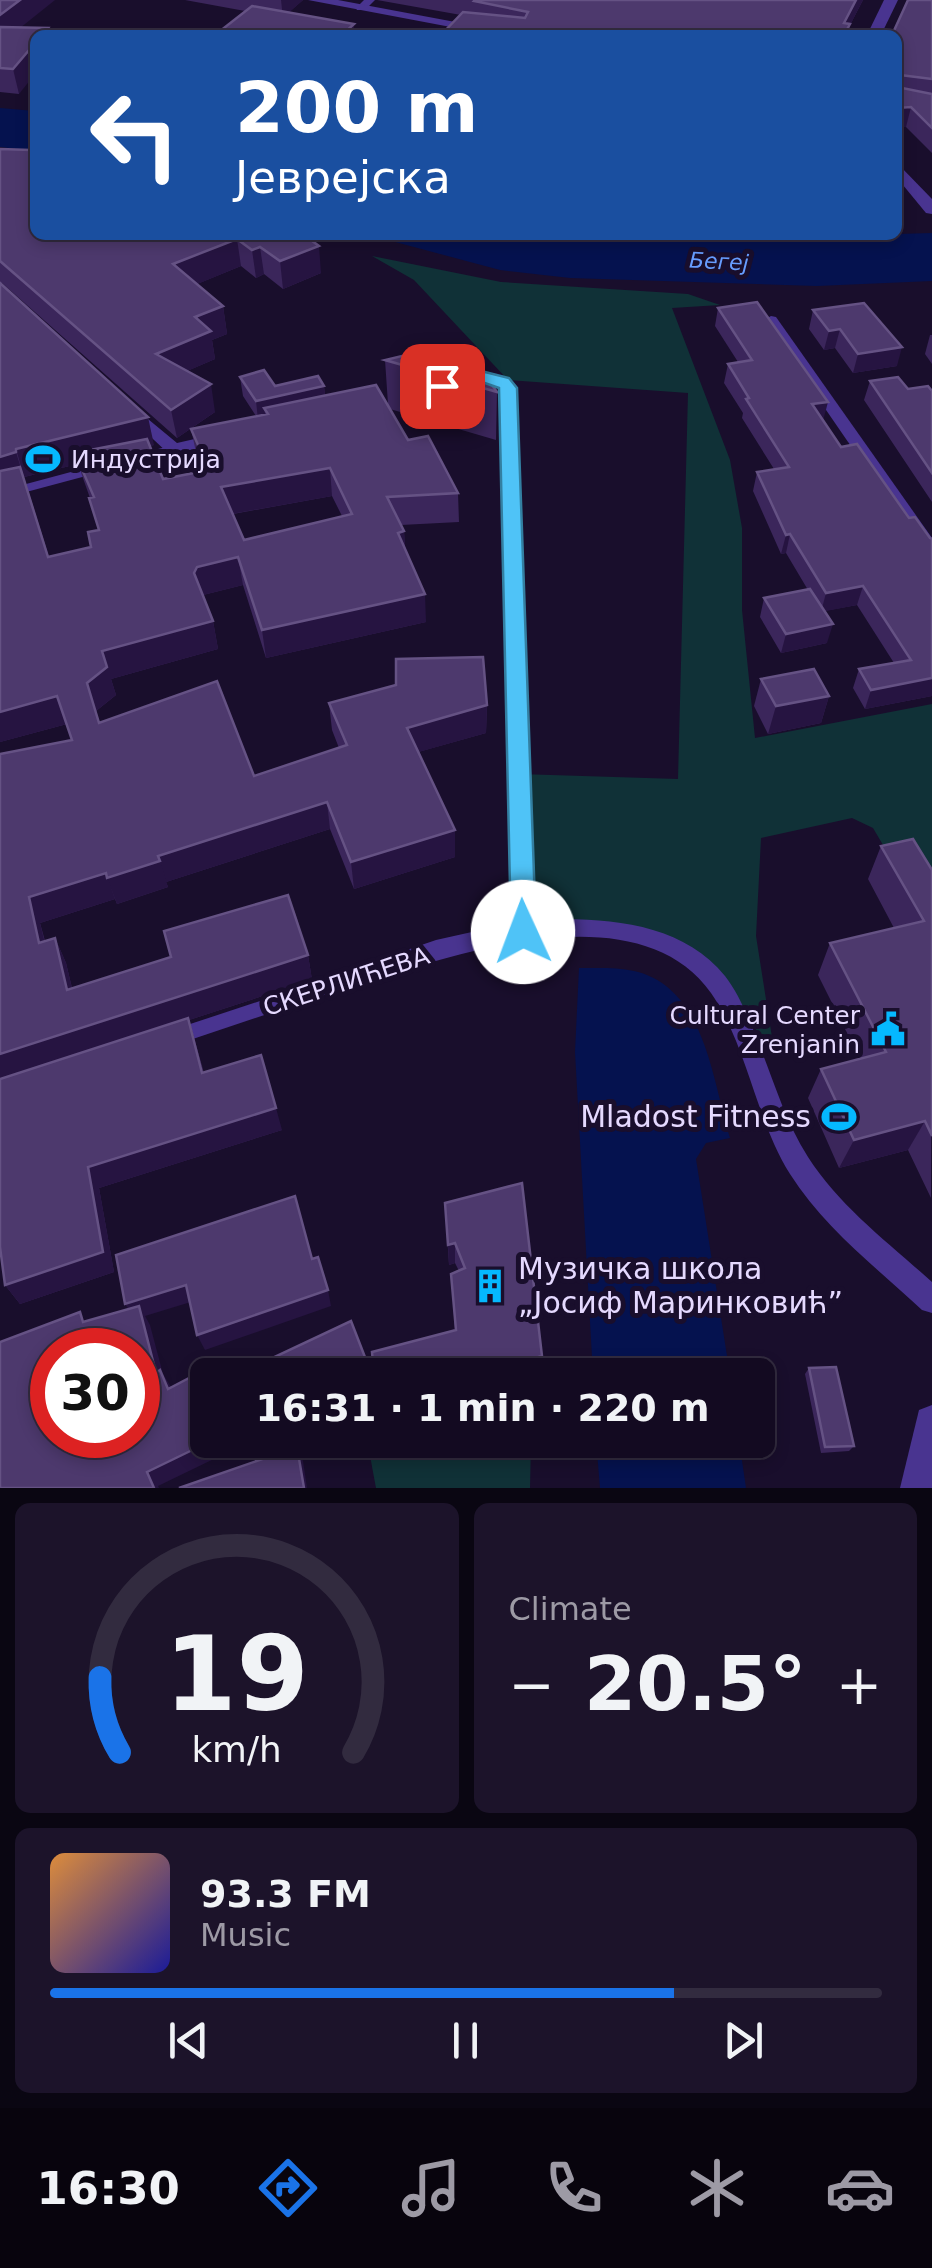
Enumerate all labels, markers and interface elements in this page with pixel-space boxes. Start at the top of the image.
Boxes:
text: 200 m [235,67,478,149]
icon: left [70,70,200,200]
text: Јеврејска [235,151,451,204]
water label: Бегеј [688,247,750,276]
pin [400,344,485,429]
icon: arrive [415,359,470,414]
sports icon: Индустрија [24,440,62,478]
place label: Индустрија [71,445,221,474]
position arrow [471,880,575,984]
street label: СКЕРЛИЋЕВА [259,941,433,1022]
place label: Cultural Center Zrenjanin [669,1001,861,1059]
public building icon: Cultural Center Zrenjanin [869,1010,907,1048]
sports icon: Mladost Fitness [820,1098,858,1136]
place label: Mladost Fitness [580,1099,811,1134]
place label: Музичка школа „Јосиф Маринковић” [518,1251,843,1320]
building icon: Музичка школа „Јосиф Маринковић” [471,1267,509,1305]
speed limit sign: 30 [30,1328,160,1458]
text: 16:31 · 1 min · 220 m [255,1386,710,1430]
text: Climate [509,1590,632,1628]
text: 19 [164,1613,309,1735]
text: 20.5° [584,1640,807,1728]
text: − [509,1653,555,1717]
text: + [836,1653,882,1717]
text: km/h [192,1729,282,1770]
text: 93.3 FM [200,1872,371,1916]
text: Music [200,1916,291,1954]
icon: previous [161,2013,216,2068]
icon: pause [438,2013,493,2068]
icon: next [716,2013,771,2068]
icon: directions [253,2153,323,2223]
icon: music [396,2153,466,2223]
icon: phone [539,2153,609,2223]
icon: climate [682,2153,752,2223]
icon: car [825,2153,895,2223]
text: 16:30 [37,2162,180,2215]

